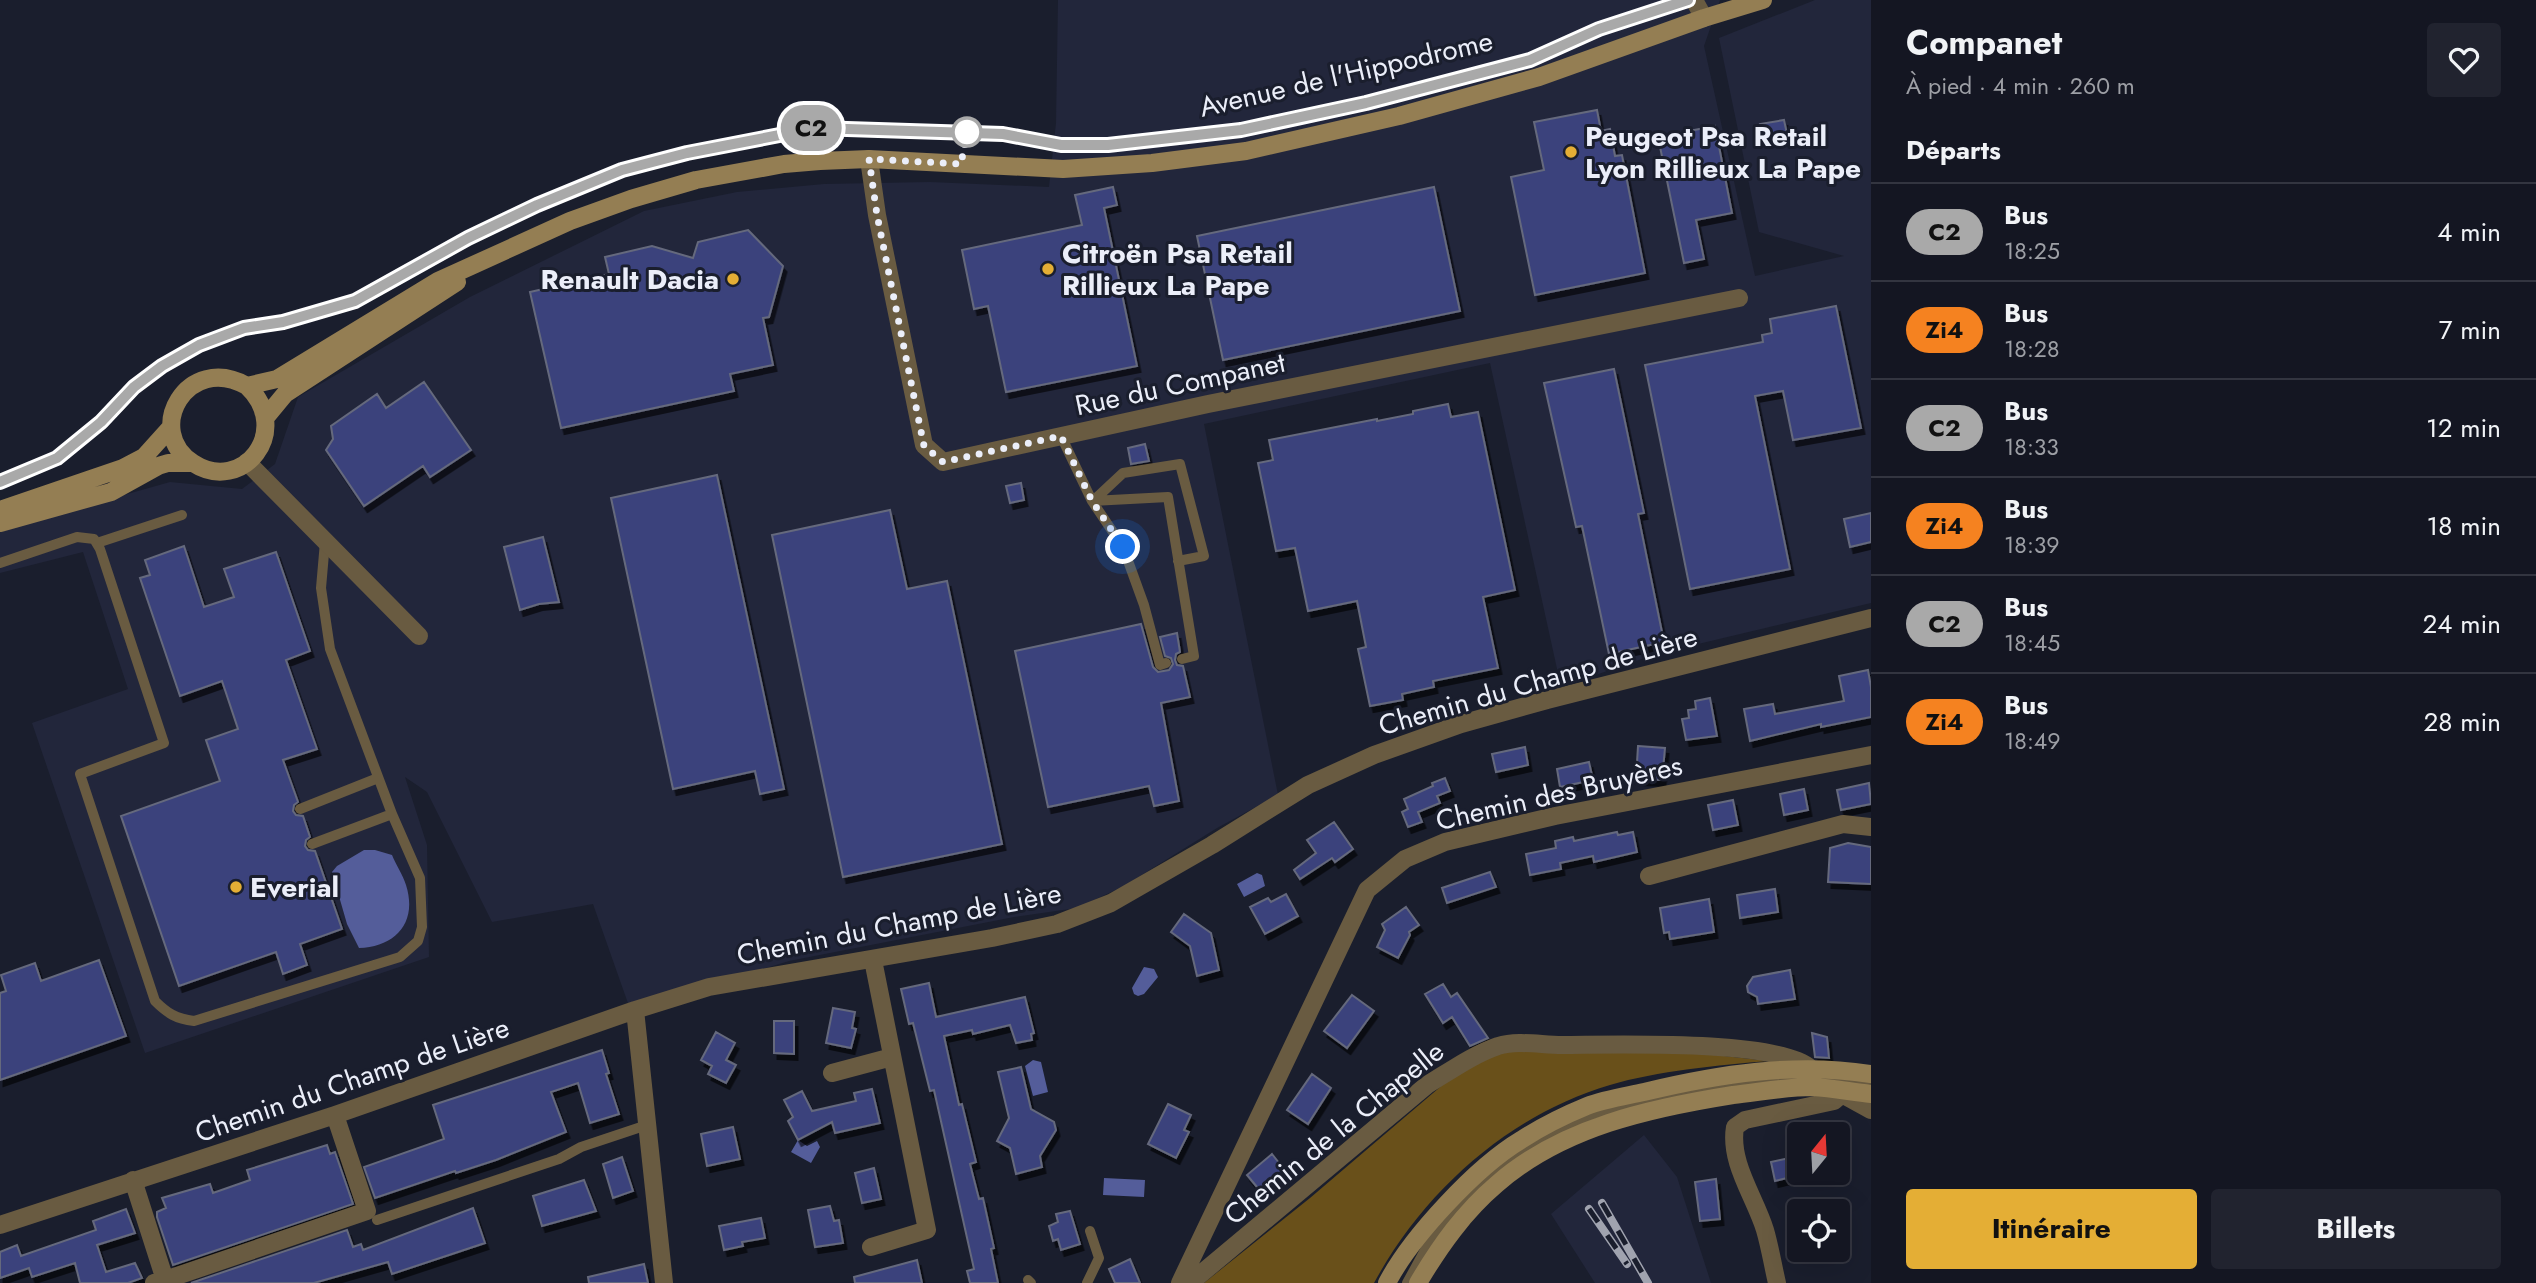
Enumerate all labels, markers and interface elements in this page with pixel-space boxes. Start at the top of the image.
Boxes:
text: Companet [1906,19,2062,66]
street label: Avenue de l'Hippodrome [1195,20,1497,128]
button: heart [2427,23,2501,97]
text: À pied · 4 min · 260 m [1906,69,2135,103]
line badge: C2 [780,105,842,151]
text: C2 [795,110,827,145]
place label: Peugeot Psa Retail Lyon Rillieux La Pape [1585,116,1861,189]
unlabelled marker [952,117,982,147]
text: Départs [1906,131,2001,169]
marker: Peugeot Psa Retail Lyon Rillieux La Pape [1563,144,1579,160]
text: Bus [2004,196,2048,234]
text: 4 min [2437,213,2501,251]
text: C2 [1928,214,1961,249]
place label: Citroën Psa Retail Rillieux La Pape [1062,233,1293,306]
text: 18:25 [2004,234,2060,268]
place label: Renault Dacia [540,259,719,300]
marker: Citroën Psa Retail Rillieux La Pape [1040,261,1056,277]
marker: Renault Dacia [725,271,741,287]
text: Bus [2004,294,2048,332]
text: 7 min [2439,311,2501,349]
text: Zi4 [1925,312,1964,347]
text: 18:28 [2004,332,2059,366]
street label: Rue du Companet [1071,342,1289,426]
text: Bus [2004,392,2048,430]
text: 12 min [2426,409,2501,447]
text: C2 [1928,410,1961,445]
text: 18:33 [2004,430,2059,464]
text: Bus [2004,490,2048,528]
text: 18 min [2427,507,2501,545]
text: Zi4 [1925,508,1964,543]
text: 18:39 [2004,528,2060,562]
your location [1105,529,1140,564]
text: Bus [2004,588,2048,626]
text: 24 min [2423,605,2501,643]
text: C2 [1928,606,1961,641]
street label: Chemin du Champ de Lière [1374,616,1702,746]
text: 18:45 [2004,626,2060,660]
text: Bus [2004,686,2048,724]
text: 28 min [2424,703,2501,741]
text: Zi4 [1925,704,1964,739]
text: 18:49 [2004,724,2060,758]
street label: Chemin des Bruyères [1432,745,1686,841]
place label: Everial [250,867,339,908]
street label: Chemin du Champ de Lière [733,872,1065,976]
marker: Everial [228,879,244,895]
street label: Chemin du Champ de Lière [189,1007,515,1153]
street label: Chemin de la Chapelle [1215,1031,1453,1235]
north arrow [1787,1122,1850,1185]
map controls [1787,1122,1850,1262]
button: Itinéraire [1906,1189,2197,1269]
button: Billets [2211,1189,2501,1269]
button: locate [1787,1199,1850,1262]

